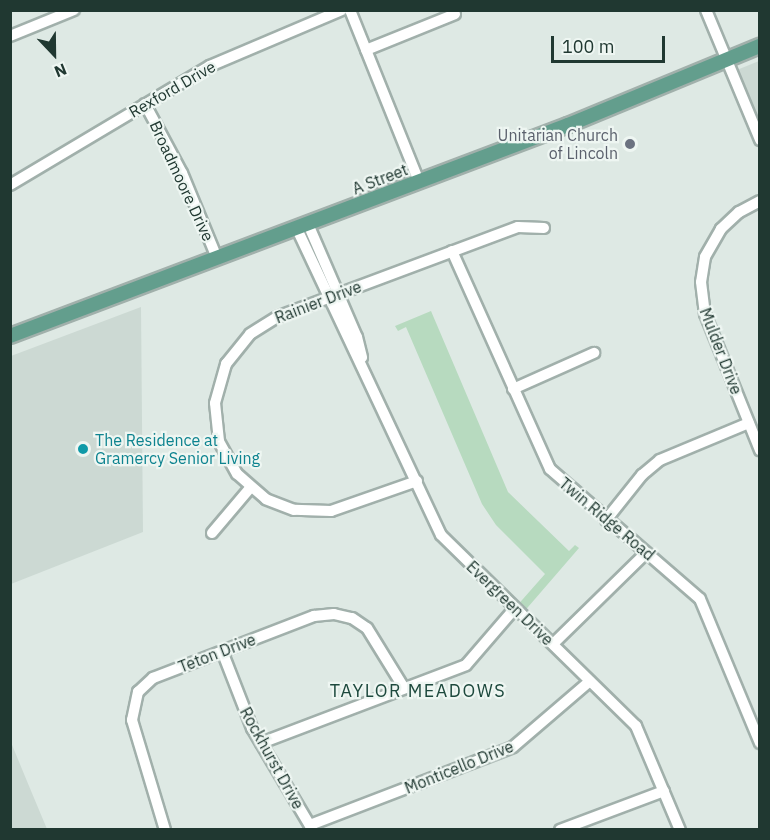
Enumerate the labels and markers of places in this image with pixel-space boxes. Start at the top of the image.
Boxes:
place label: Unitarian Church of Lincoln [498,125,618,163]
marker: Unitarian Church of Lincoln [623,137,637,151]
place label: The Residence at Gramercy Senior Living [95,430,260,468]
marker: The Residence at Gramercy Senior Living [76,442,90,456]

